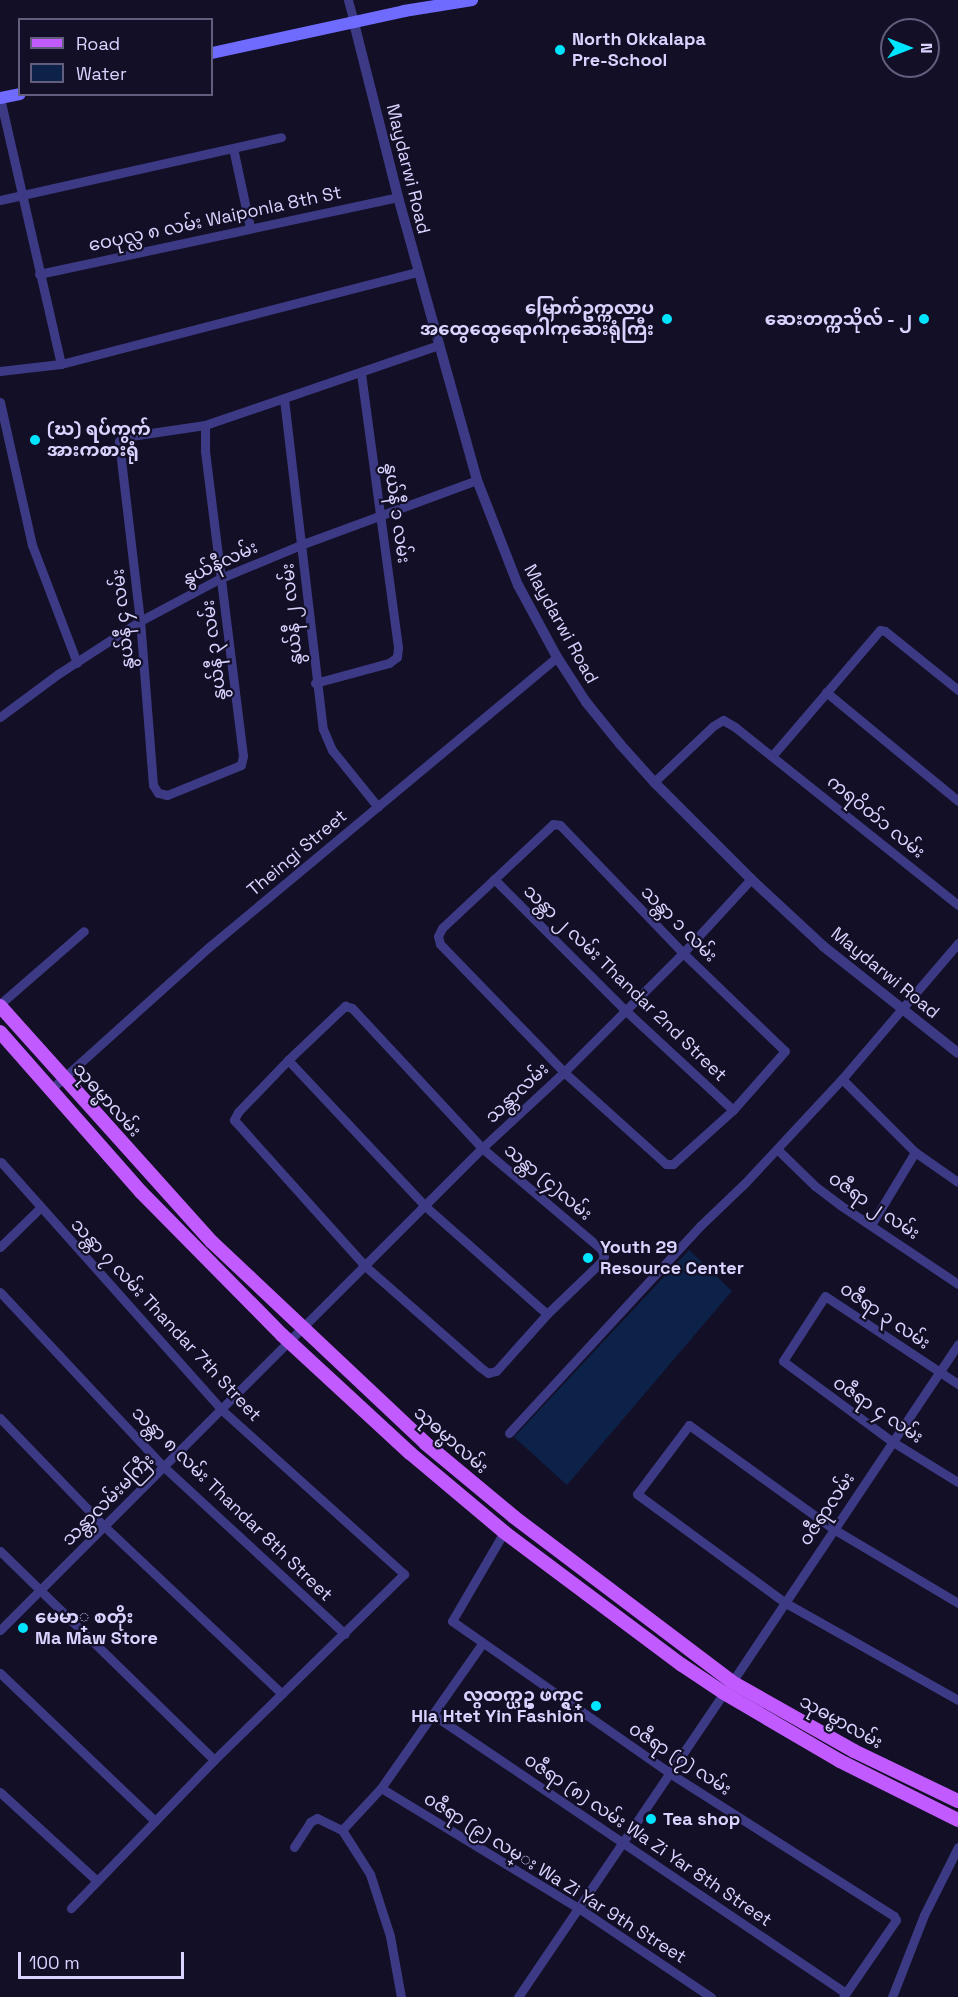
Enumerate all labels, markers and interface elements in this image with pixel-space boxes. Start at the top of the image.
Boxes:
legend [18,18,213,96]
north arrow [880,18,940,78]
place label: North Okkalapa Pre-School [572,29,706,72]
text: Road [76,32,120,55]
marker: North Okkalapa Pre-School [553,43,567,57]
text: N [916,43,937,53]
text: Water [76,62,127,85]
street label: Maydarwi Road [381,102,435,236]
street label: ဝေပုလ္လ ၈ လမ်း Waiponla 8th St [87,182,343,256]
place label: မြောက်ဥက္ကလာပ အထွေထွေရောဂါကုဆေးရုံကြီး [420,298,654,340]
place label: ဆေးတက္ကသိုလ် - ၂ [764,308,912,330]
marker: မြောက်ဥက္ကလာပ အထွေထွေရောဂါကုဆေးရုံကြီး [658,310,676,328]
marker: ဆေးတက္ကသိုလ် - ၂ [917,312,931,326]
place label: (ဃ) ရပ်ကွက် အားကစားရုံ [47,419,151,462]
marker: (ဃ) ရပ်ကွက် အားကစားရုံ [28,433,42,447]
street label: နွယ်နီ ၁ လမ်း [379,461,415,565]
street label: နွယ်နီလမ်း [179,536,261,590]
street label: Maydarwi Road [519,561,603,687]
street label: နွယ်နီ ၂ လမ်း [277,562,307,666]
street label: နွယ်နီ ၄ လမ်း [107,568,139,670]
street label: နွယ်နီ ၃ လမ်း [197,599,231,701]
street label: ကရဝိတ်၁ လမ်း [823,771,929,863]
street label: Theingi Street [243,805,351,901]
street label: သန္တာ ၂ လမ်း Thandar 2nd Street [519,880,731,1086]
street label: သန္တာ ၁ လမ်း [636,881,722,967]
street label: Maydarwi Road [826,923,944,1023]
street label: သန္တာလမ်း [481,1058,553,1128]
street label: သုဓမ္မာလမ်း [68,1059,146,1141]
street label: သန္တာ (၄)လမ်း [500,1139,596,1225]
street label: ဝဇီရာ ၂ လမ်း [824,1168,924,1244]
street label: သန္တာ ၇ လမ်း Thandar 7th Street [66,1214,266,1426]
place label: Youth 29 Resource Center [600,1237,744,1280]
marker: Youth 29 Resource Center [581,1251,595,1265]
street label: ဝဇီရာ ၃ လမ်း [836,1278,934,1354]
street label: ဝဇီရာ ၄ လမ်း [829,1372,927,1448]
street label: သန္တာ ၈ လမ်း Thandar 8th Street [127,1402,337,1606]
street label: သုဓမ္မာလမ်း [409,1402,493,1478]
street label: သန္တာလမ်းမကြီး [58,1450,158,1550]
street label: ဝဇီရာလမ်း [795,1468,859,1550]
place label: မေမာ္ စတိုး Ma Maw Store [35,1607,158,1650]
marker: မေမာ္ စတိုး Ma Maw Store [16,1621,30,1635]
place label: လွထက္ယဥ္ ဖက္ရွင္ Hla Htet Yin Fashion [411,1685,584,1728]
street label: သုဓမ္မာလမ်း [796,1690,886,1754]
marker: လွထက္ယဥ္ ဖက္ရွင္ Hla Htet Yin Fashion [589,1699,603,1713]
street label: ၀ဇီရာ (၇) လမ်း [625,1718,735,1800]
street label: ၀ဇီရာ (၈) လမ်း Wa Zi Yar 8th Street [520,1749,776,1931]
street label: ၀ဇီရာ (၉) လမ္း Wa Zi Yar 9th Street [420,1788,690,1968]
place label: Tea shop [663,1808,740,1830]
marker: Tea shop [644,1812,658,1826]
scale bar [21,1940,188,1978]
text: 100 m [29,1951,80,1974]

